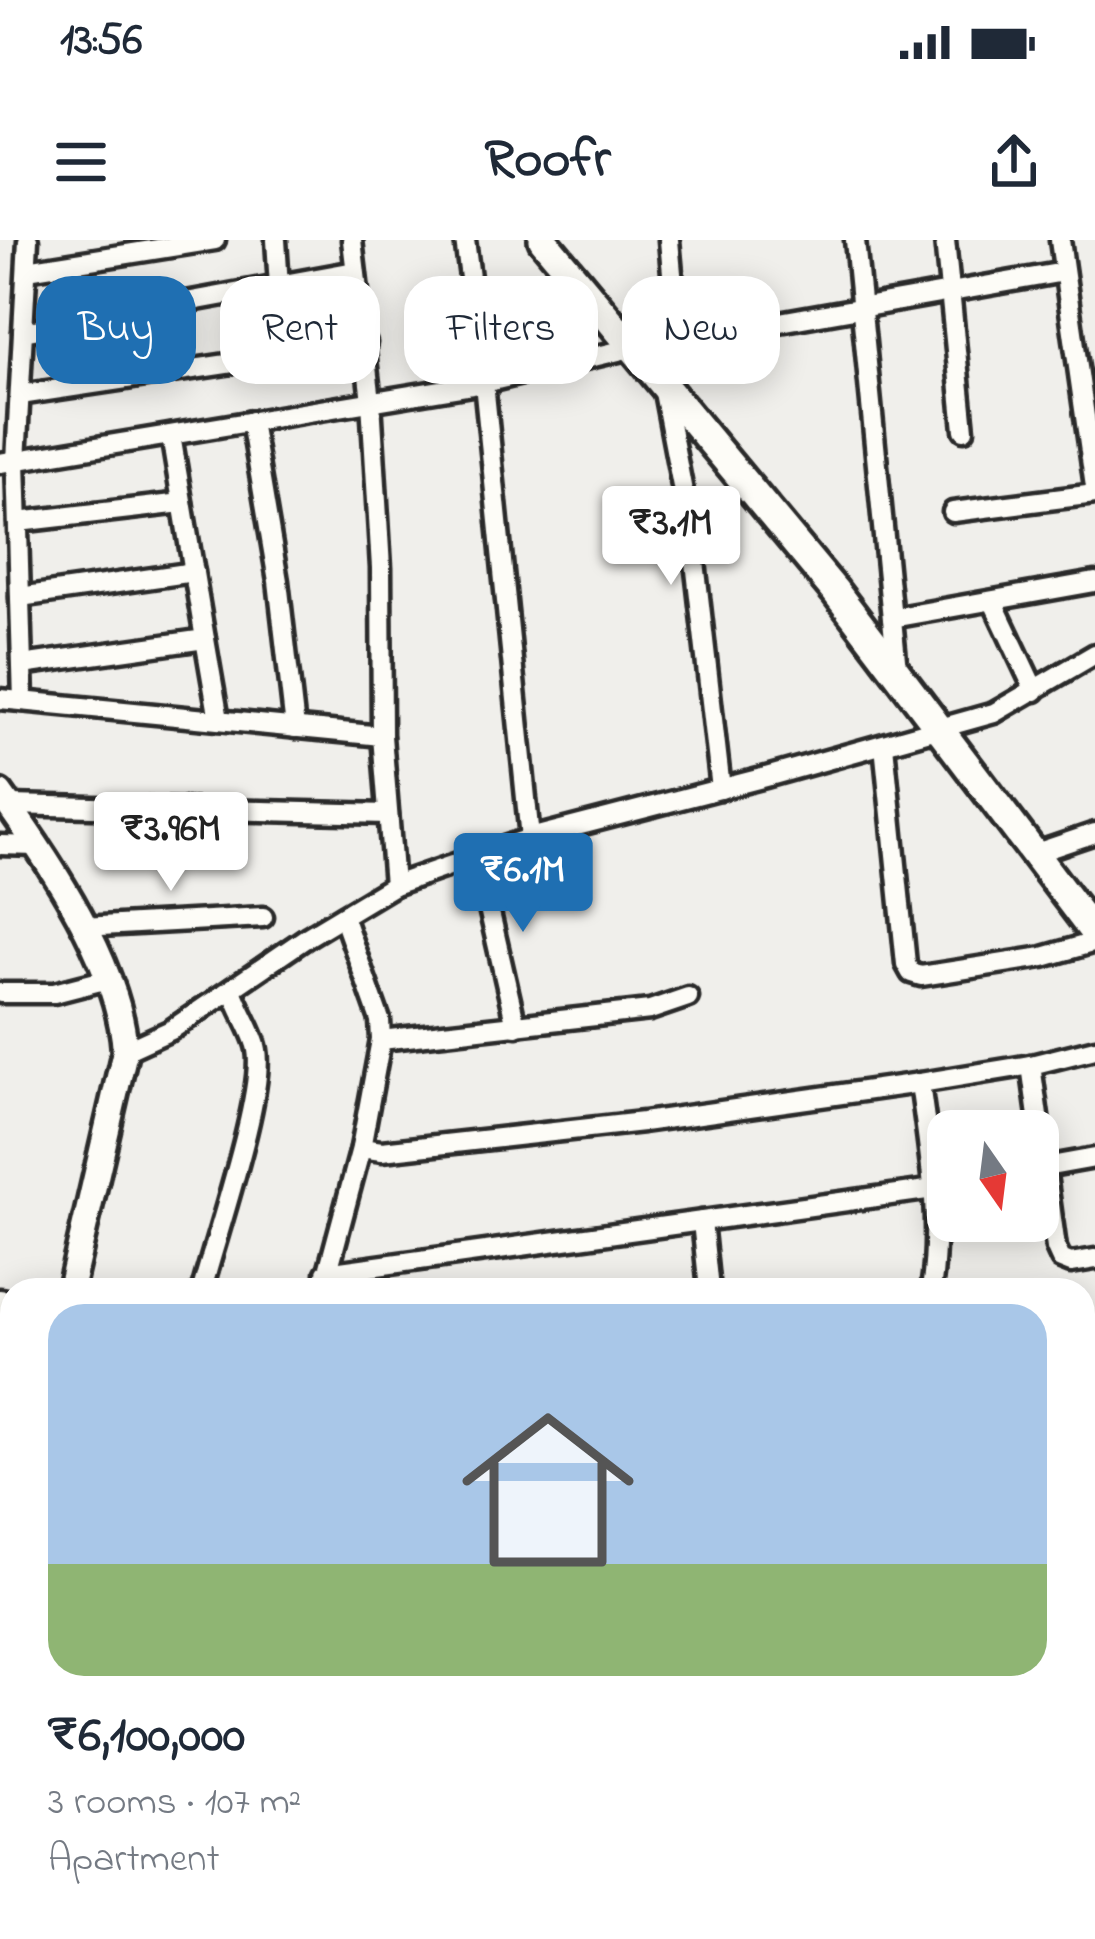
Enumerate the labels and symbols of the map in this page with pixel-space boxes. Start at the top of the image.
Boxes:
pin: ₹3.1M [587,486,755,588]
pin: ₹3.96M [73,792,269,894]
pin: ₹6.1M [439,833,607,935]
north arrow [927,1110,1059,1242]

